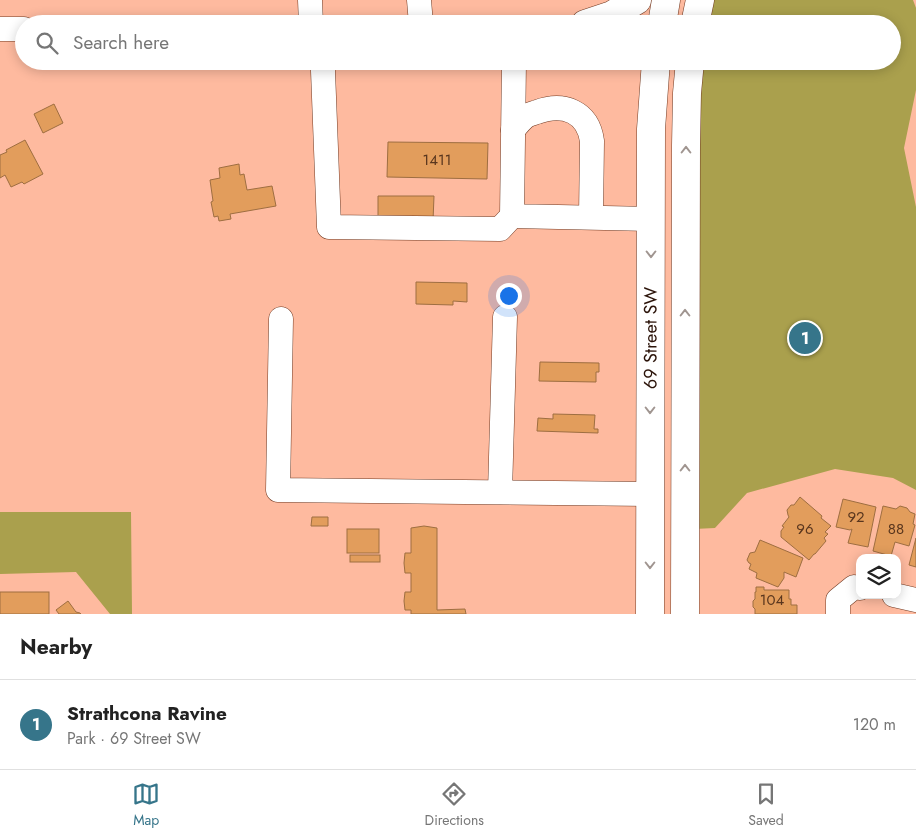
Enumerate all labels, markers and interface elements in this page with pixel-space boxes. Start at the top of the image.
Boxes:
search box [15,15,901,70]
icon: search [33,29,61,57]
text: Search here [73,29,169,56]
one-way arrow [681,146,691,154]
house number: 1411 [423,149,452,171]
one-way arrow [646,250,656,258]
your location [496,283,522,309]
street label: 69 Street SW [637,287,664,389]
one-way arrow [680,309,690,316]
pin: 1 [789,319,821,357]
one-way arrow [645,406,655,414]
one-way arrow [680,463,690,471]
house number: 92 [847,506,865,528]
house number: 96 [796,518,814,540]
house number: 88 [888,518,904,540]
map controls [856,554,901,599]
button: layers [856,554,901,599]
one-way arrow [645,562,655,569]
house number: 104 [760,589,785,611]
text: Nearby [20,632,92,662]
text: Strathcona Ravine [67,700,227,727]
text: 1 [32,713,40,736]
text: 120 m [853,713,896,736]
text: Park · 69 Street SW [67,727,201,750]
tab: Map [132,780,160,830]
tab: Directions [425,780,484,830]
tab: Saved [748,780,784,830]

